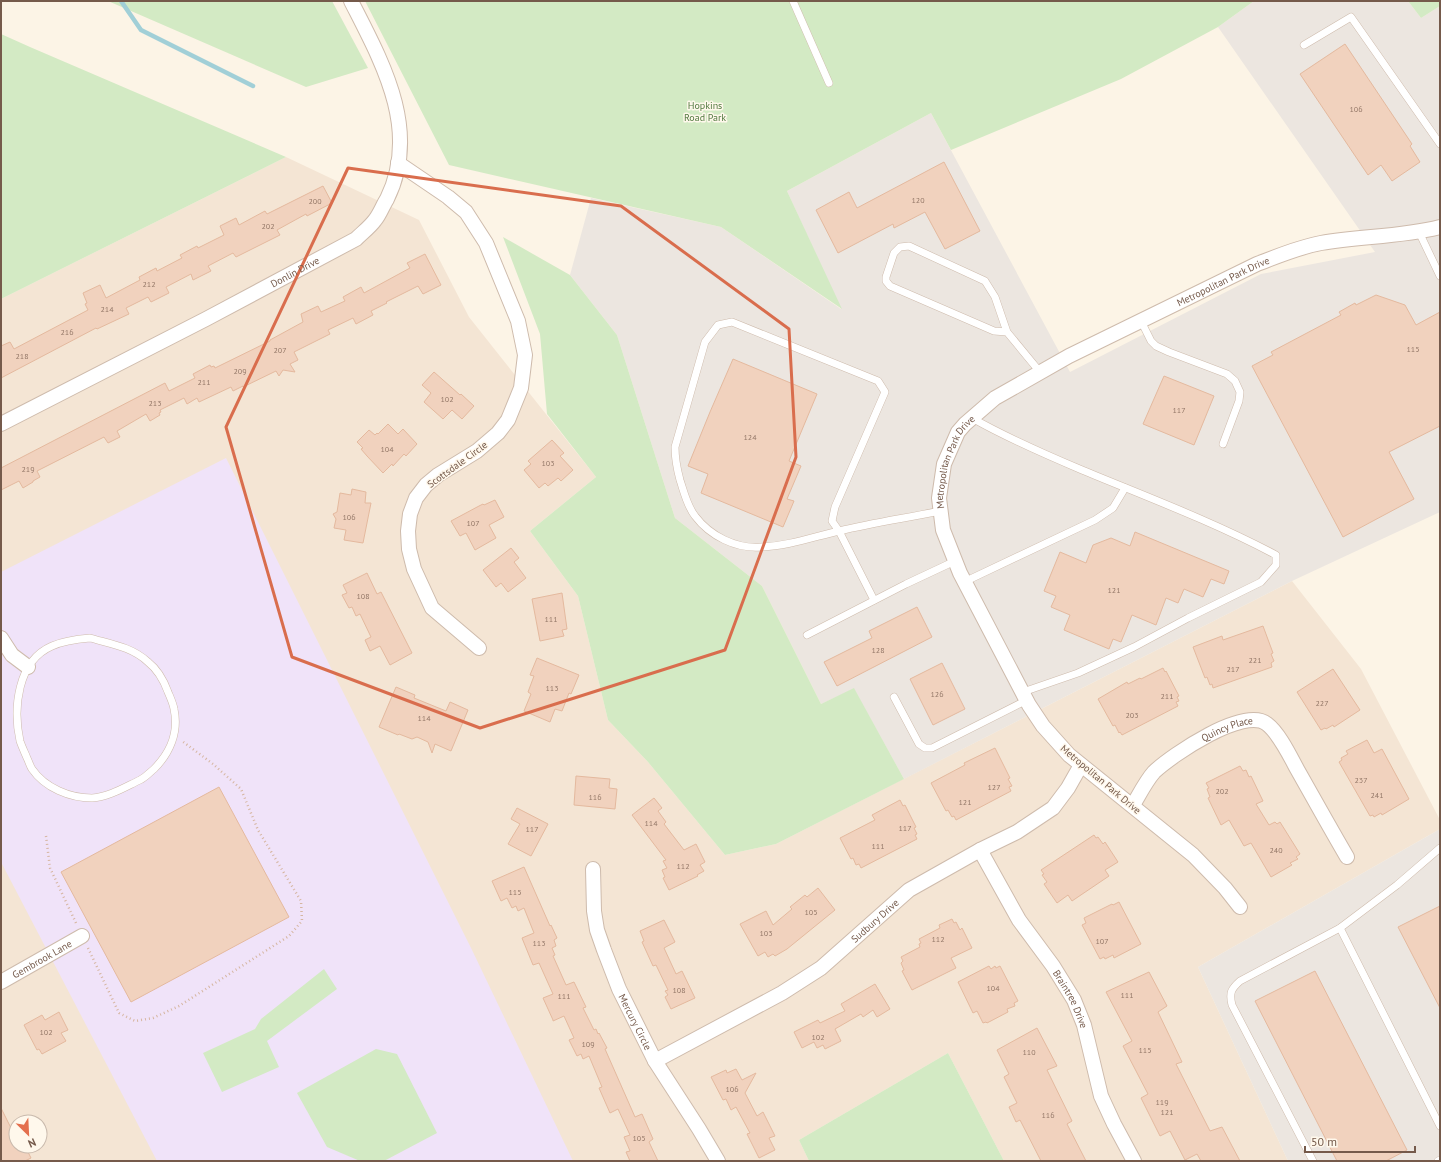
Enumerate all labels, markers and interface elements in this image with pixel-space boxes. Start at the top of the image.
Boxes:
park label: Hopkins Road Park [684,99,726,124]
house number: 106 [1349,104,1363,114]
house number: 120 [911,195,925,205]
house number: 200 [308,196,322,206]
house number: 202 [261,221,275,231]
street label: Donlin Drive [268,254,322,290]
street label: Metropolitan Park Drive [1175,254,1271,309]
house number: 212 [142,279,156,289]
house number: 214 [100,304,114,314]
house number: 216 [60,327,74,337]
house number: 115 [1406,344,1420,354]
house number: 207 [273,345,287,355]
house number: 218 [15,351,29,361]
house number: 209 [233,366,247,376]
house number: 211 [197,377,211,387]
house number: 102 [440,394,454,404]
house number: 213 [148,398,162,408]
house number: 117 [1172,405,1186,415]
street label: Metropolitan Park Drive [933,412,978,509]
house number: 124 [743,432,757,442]
street label: Scottsdale Circle [425,438,490,491]
house number: 104 [380,444,394,454]
house number: 103 [541,458,555,468]
house number: 219 [21,464,35,474]
house number: 106 [342,512,356,522]
house number: 107 [466,518,480,528]
house number: 121 [1107,585,1121,595]
house number: 108 [356,591,370,601]
house number: 111 [544,614,558,624]
house number: 128 [871,645,885,655]
house number: 221 [1248,655,1262,665]
house number: 217 [1226,664,1240,674]
house number: 113 [545,683,559,693]
house number: 126 [930,689,944,699]
house number: 211 [1160,691,1174,701]
house number: 227 [1315,698,1329,708]
house number: 203 [1125,710,1139,720]
house number: 114 [417,713,431,723]
street label: Quincy Place [1199,714,1253,745]
street label: Metropolitan Park Drive [1058,742,1144,817]
house number: 237 [1354,775,1368,785]
house number: 127 [987,782,1001,792]
house number: 202 [1215,786,1229,796]
house number: 241 [1370,790,1384,800]
house number: 116 [588,792,602,802]
house number: 121 [958,797,972,807]
house number: 114 [644,818,658,828]
house number: 117 [898,823,912,833]
house number: 117 [525,824,539,834]
house number: 111 [871,841,885,851]
house number: 240 [1269,845,1283,855]
house number: 112 [676,861,690,871]
house number: 115 [508,887,522,897]
street label: Sudbury Drive [848,896,902,946]
house number: 105 [804,907,818,917]
house number: 103 [759,928,773,938]
house number: 112 [931,934,945,944]
house number: 107 [1095,936,1109,946]
street label: Gembrook Lane [10,937,74,981]
house number: 113 [532,938,546,948]
street label: Braintree Drive [1050,968,1091,1030]
house number: 104 [986,983,1000,993]
house number: 108 [672,985,686,995]
house number: 111 [1120,990,1134,1000]
house number: 111 [557,991,571,1001]
street label: Mercury Circle [616,992,654,1052]
house number: 102 [39,1027,53,1037]
house number: 102 [811,1032,825,1042]
house number: 109 [581,1039,595,1049]
house number: 115 [1138,1045,1152,1055]
house number: 110 [1022,1047,1036,1057]
house number: 106 [725,1084,739,1094]
house number: 119 [1155,1097,1169,1107]
house number: 121 [1160,1107,1174,1117]
house number: 116 [1041,1110,1055,1120]
north arrow [8,1114,48,1154]
scale bar [1305,1128,1415,1154]
house number: 105 [632,1133,646,1143]
text: 50 m [1311,1134,1337,1149]
text: N [26,1135,38,1151]

